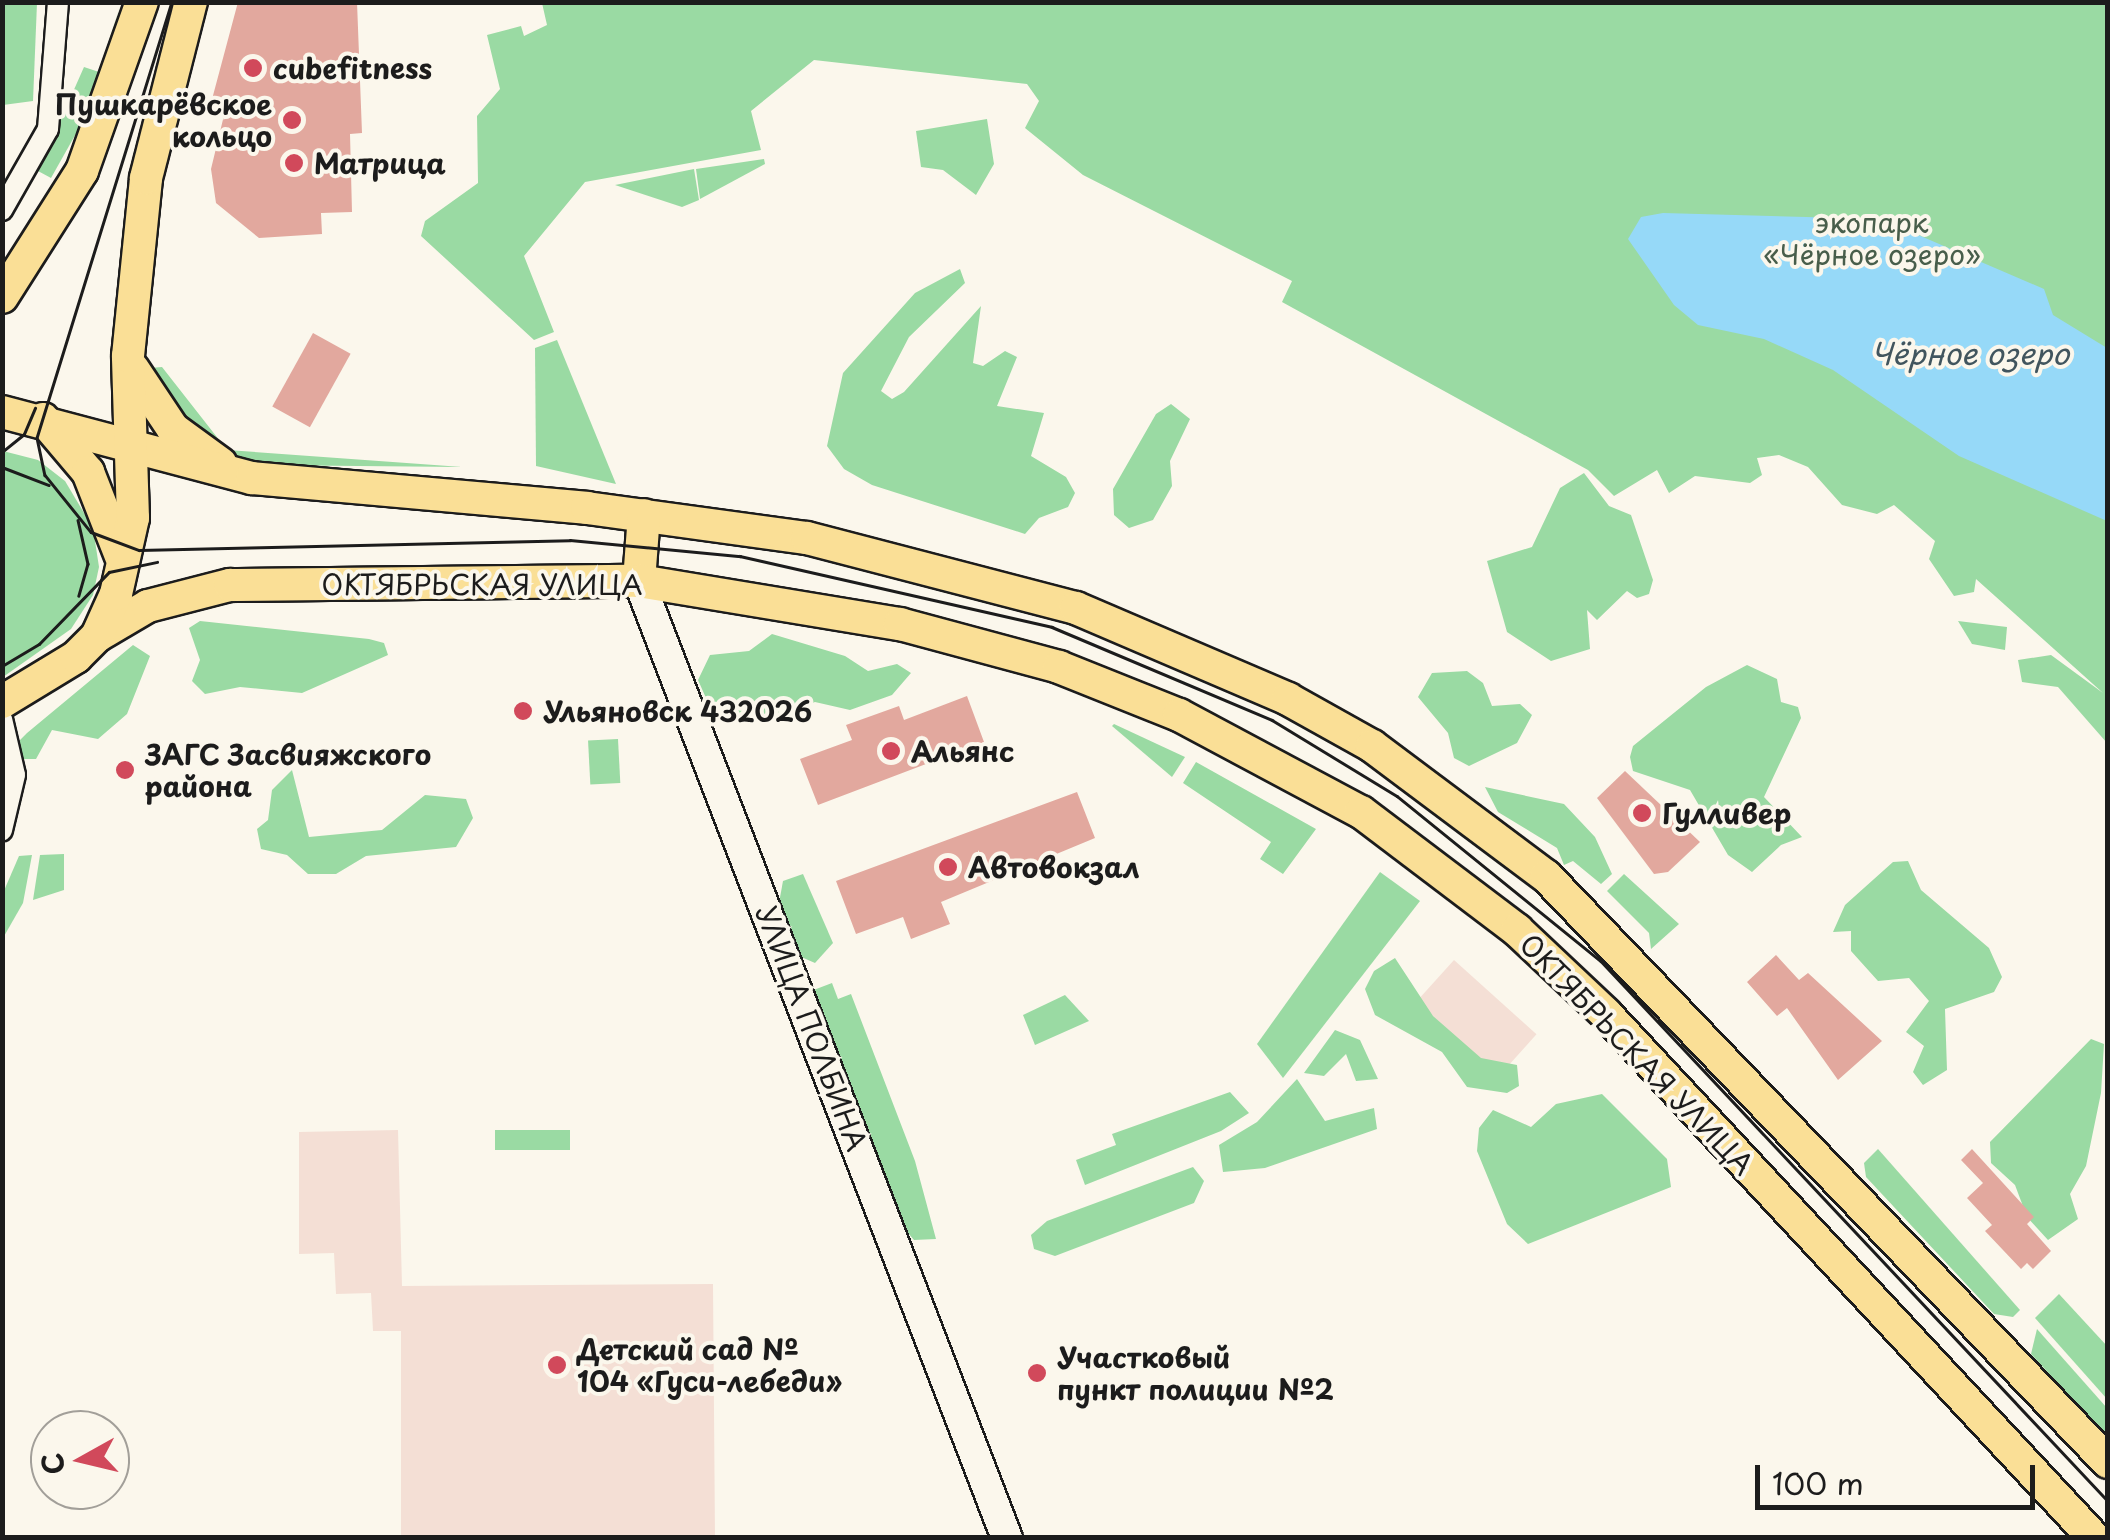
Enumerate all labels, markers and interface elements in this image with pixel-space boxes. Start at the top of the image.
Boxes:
place label: cubefitness [273,51,432,85]
marker: cubefitness [242,57,264,79]
place label: Пушкарёвское кольцо [55,87,272,153]
marker: Пушкарёвское кольцо [281,109,303,131]
place label: Матрица [314,146,446,180]
marker: Матрица [283,152,305,174]
park label: экопарк «Чёрное озеро» [1763,205,1981,271]
water label: Чёрное озеро [1870,335,2070,371]
street label: ОКТЯБРЬСКАЯ УЛИЦА [321,567,643,601]
place label: Ульяновск 432026 [543,694,813,728]
marker: Ульяновск 432026 [512,700,534,722]
place label: Альянс [911,734,1014,768]
place label: ЗАГС Засвияжского района [145,737,432,803]
marker: Альянс [880,740,902,762]
marker: ЗАГС Засвияжского района [114,759,136,781]
place label: Гулливер [1662,796,1791,830]
marker: Гулливер [1631,802,1653,824]
place label: Автовокзал [968,850,1140,884]
marker: Автовокзал [937,856,959,878]
street label: УЛИЦА ПОЛБИНА [749,900,875,1156]
street label: ОКТЯБРЬСКАЯ УЛИЦА [1513,927,1761,1181]
place label: Детский сад № 104 «Гуси-лебеди» [577,1332,845,1398]
place label: Участковый пункт полиции №2 [1057,1340,1336,1406]
marker: Детский сад № 104 «Гуси-лебеди» [546,1354,568,1376]
marker: Участковый пункт полиции №2 [1026,1362,1048,1384]
north arrow [30,1410,130,1510]
scale bar [1760,1445,2040,1507]
text: С [29,1451,75,1477]
text: 100 m [1772,1460,1864,1505]

